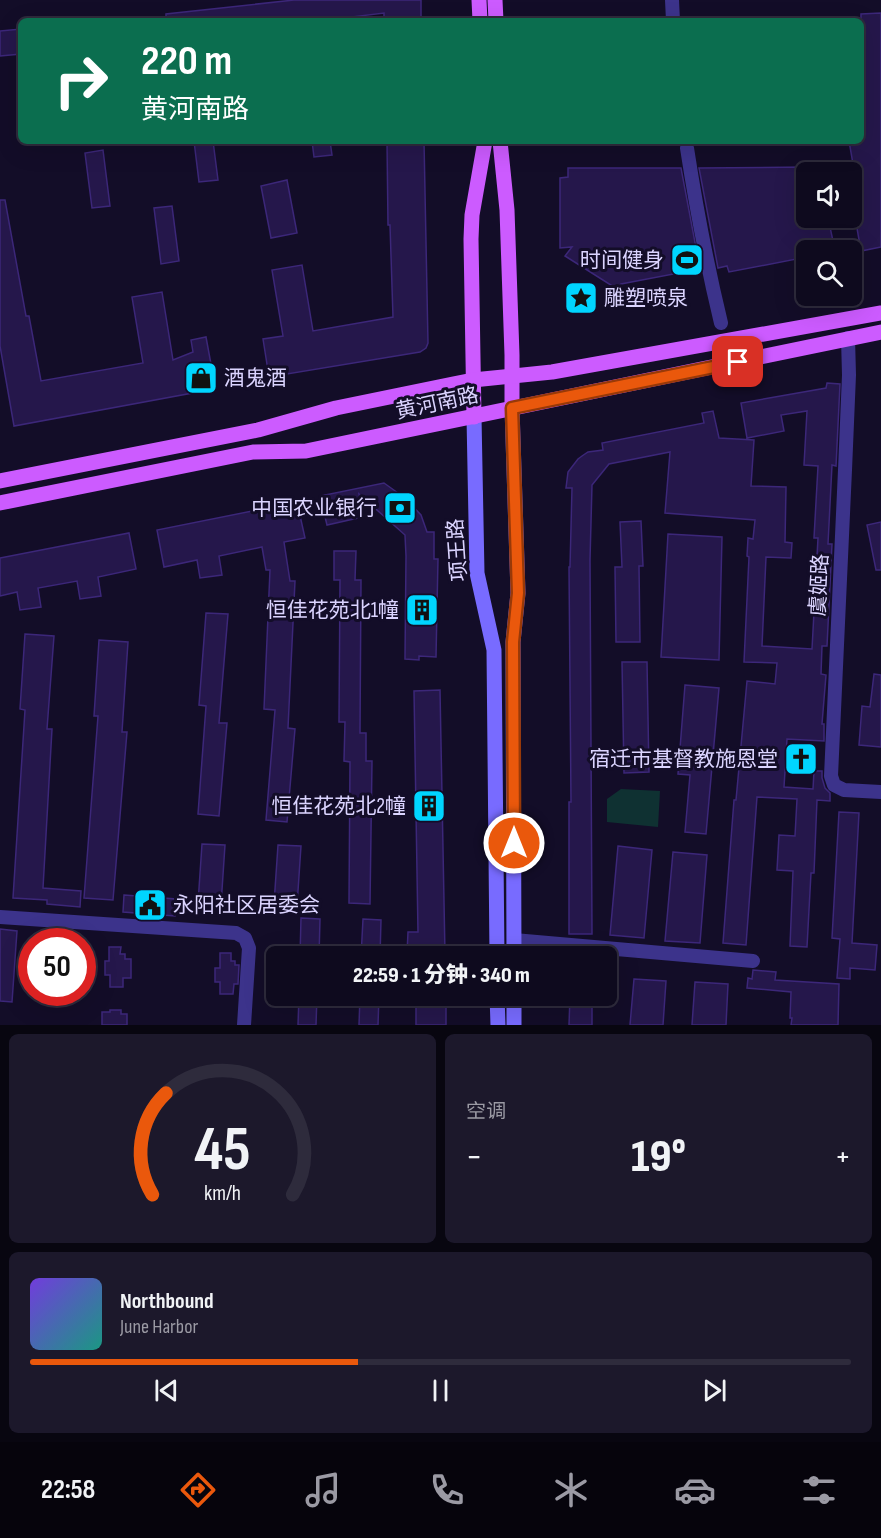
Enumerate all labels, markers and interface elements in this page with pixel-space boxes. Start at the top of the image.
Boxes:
text: 220 m [141,36,232,87]
icon: right [42,42,120,120]
text: 黄河南路 [141,94,249,126]
map controls [796,162,862,306]
button: sound [796,162,862,228]
button: search [796,240,862,306]
sports icon: 时间健身 [669,242,705,278]
place label: 时间健身 [580,248,664,273]
place icon: 雕塑喷泉 [563,280,599,316]
place label: 雕塑喷泉 [604,286,688,311]
pin [712,336,763,387]
icon: arrive [721,345,754,378]
shop icon: 酒鬼酒 [183,360,219,396]
place label: 酒鬼酒 [224,366,287,391]
street label: 黄河南路 [393,383,481,424]
bank icon: 中国农业银行 [382,490,418,526]
place label: 中国农业银行 [251,496,377,521]
street label: 项王路 [443,518,472,582]
street label: 虞姬路 [805,553,834,617]
building icon: 恒佳花苑北1幢 [404,592,440,628]
place label: 恒佳花苑北1幢 [266,598,399,623]
church icon: 宿迁市基督教施恩堂 [783,741,819,777]
place label: 宿迁市基督教施恩堂 [589,747,778,772]
building icon: 恒佳花苑北2幢 [411,788,447,824]
place label: 恒佳花苑北2幢 [271,794,406,819]
position arrow [482,811,546,875]
public building icon: 永阳社区居委会 [132,887,168,923]
place label: 永阳社区居委会 [173,893,320,918]
speed limit sign: 50 [18,928,96,1006]
text: 22:59 · 1 分钟 · 340 m [353,962,530,989]
text: 空调 [466,1100,506,1124]
text: 45 [194,1113,251,1188]
text: 19° [631,1130,686,1185]
text: − [466,1137,482,1177]
text: + [835,1137,851,1177]
text: km/h [204,1182,241,1207]
text: Northbound [120,1288,214,1315]
text: June Harbor [120,1315,198,1339]
icon: previous [150,1374,183,1407]
icon: pause [424,1374,457,1407]
icon: next [698,1374,731,1407]
icon: directions [177,1469,219,1511]
icon: music [302,1469,344,1511]
icon: phone [426,1469,468,1511]
icon: climate [550,1469,592,1511]
icon: car [674,1469,716,1511]
icon: filters [798,1469,840,1511]
text: 22:58 [41,1474,95,1506]

